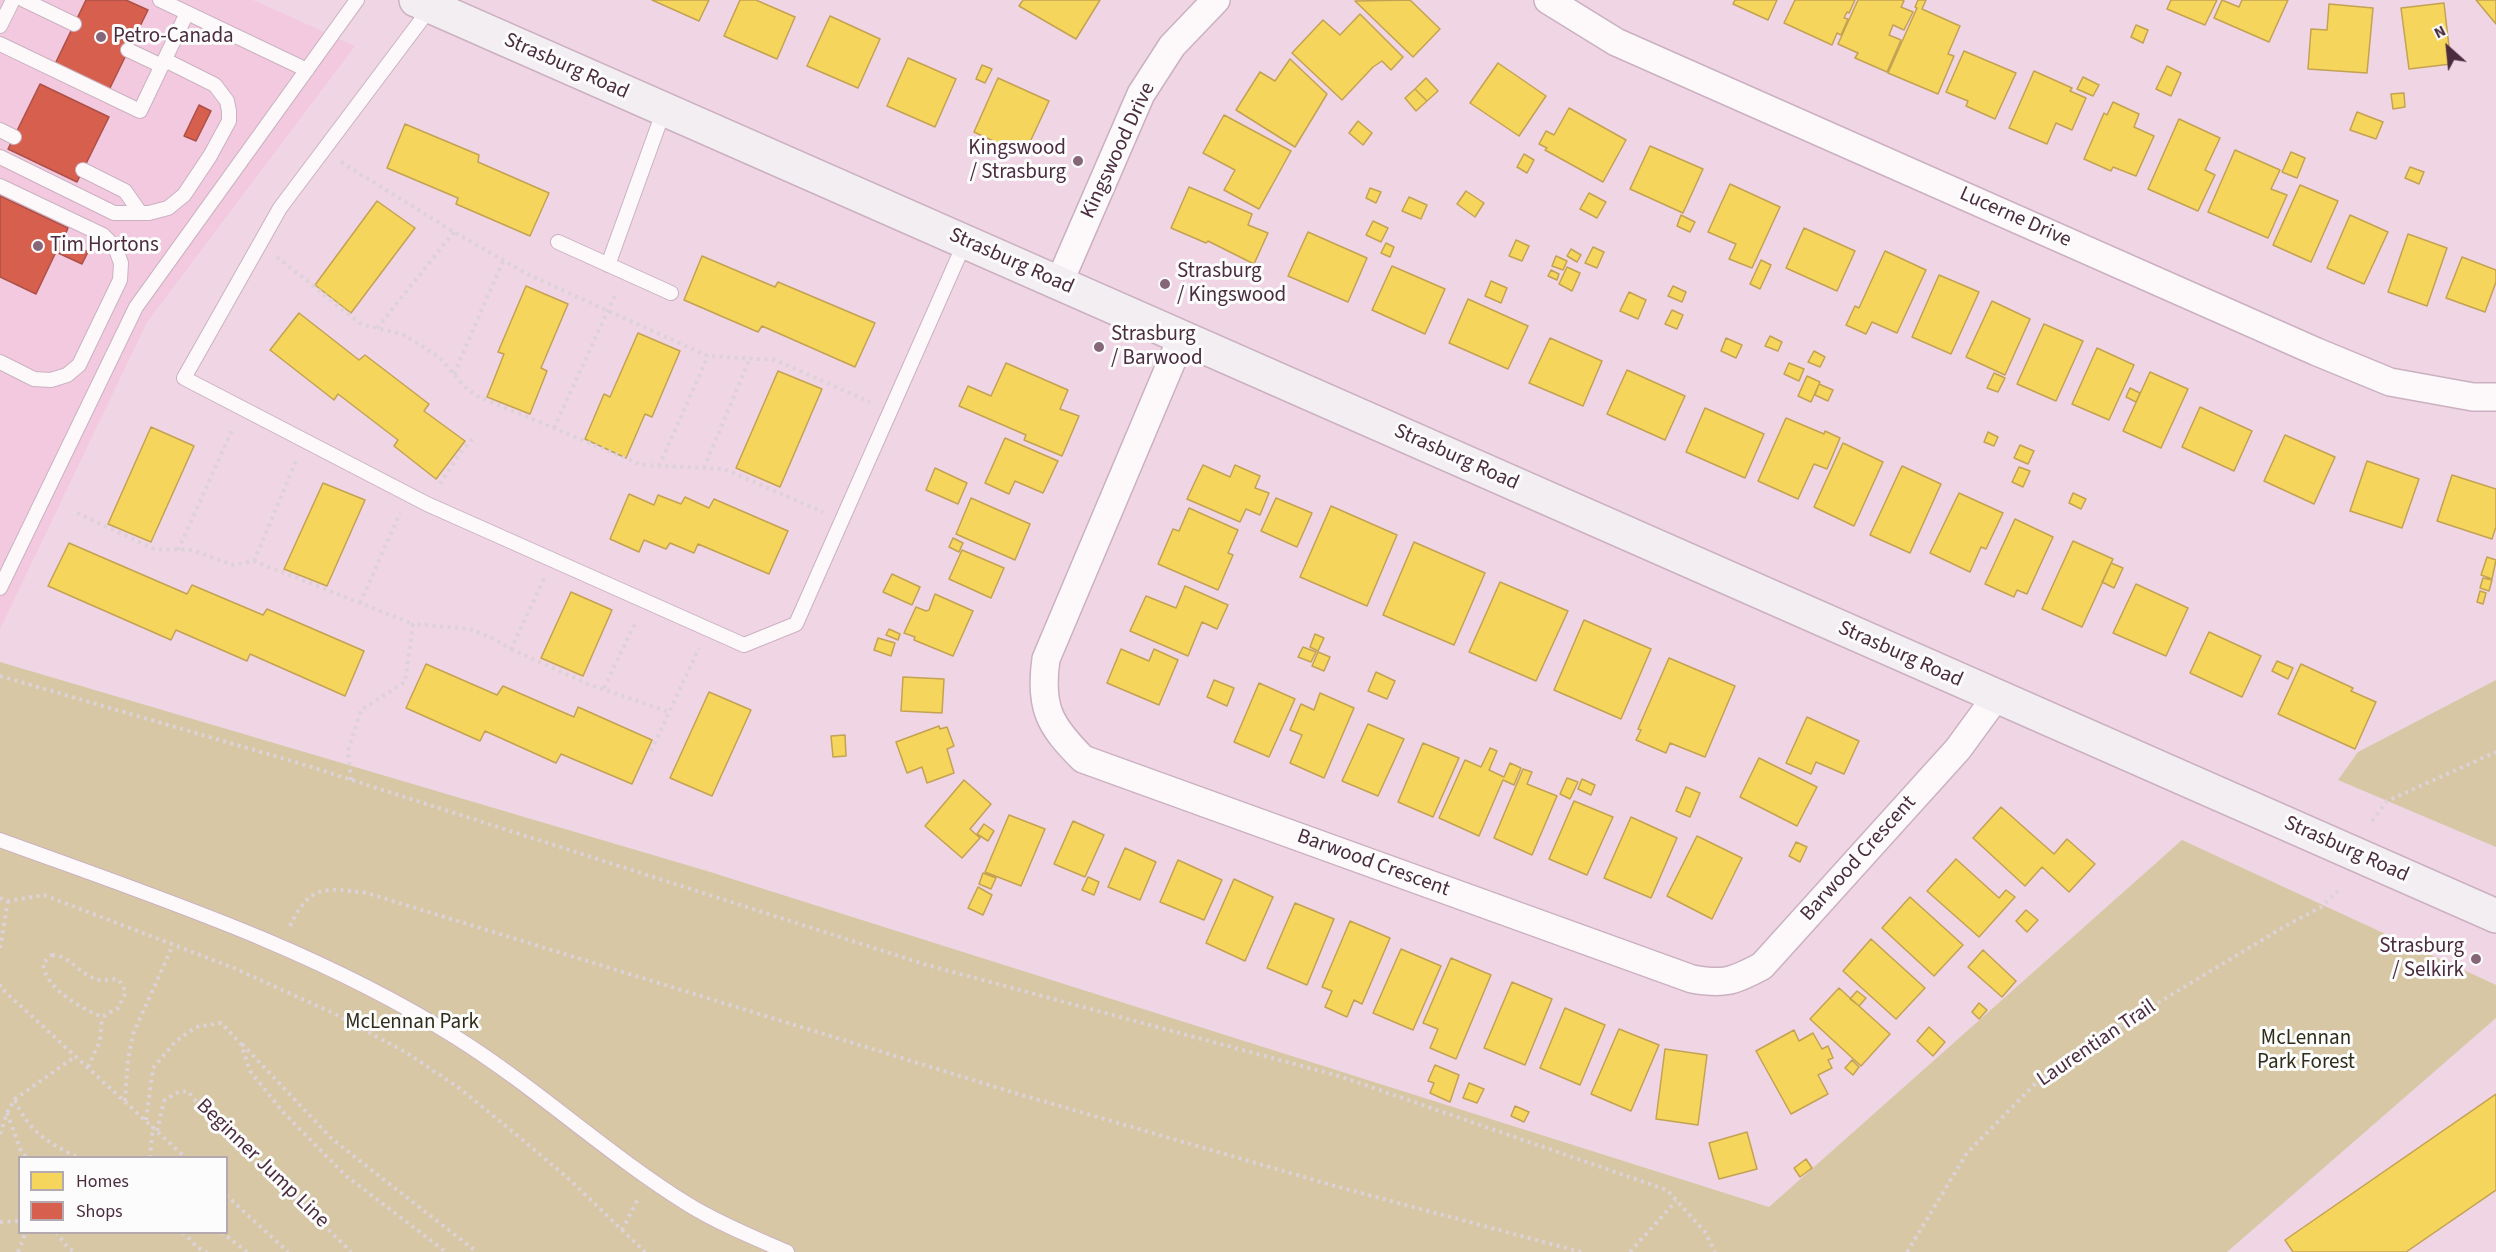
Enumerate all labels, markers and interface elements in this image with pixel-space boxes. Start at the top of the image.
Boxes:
north arrow [2418,18,2478,78]
text: N [2430,20,2450,44]
place label: Petro-Canada [113,24,234,50]
street label: Strasburg Road [500,28,632,106]
marker: Petro-Canada [94,30,108,44]
street label: Kingswood Drive [1076,79,1162,223]
place label: Kingswood / Strasburg [968,136,1066,186]
marker: Kingswood / Strasburg [1071,154,1085,168]
street label: Lucerne Drive [1955,182,2075,254]
street label: Strasburg Road [945,223,1077,301]
place label: Tim Hortons [50,233,159,259]
marker: Tim Hortons [31,239,45,253]
place label: Strasburg / Kingswood [1177,259,1286,309]
marker: Strasburg / Kingswood [1158,277,1172,291]
place label: Strasburg / Barwood [1111,322,1203,372]
marker: Strasburg / Barwood [1092,340,1106,354]
street label: Strasburg Road [1390,419,1522,497]
street label: Strasburg Road [1834,616,1966,694]
street label: Barwood Crescent [1796,791,1922,927]
street label: Strasburg Road [2280,811,2412,889]
street label: Barwood Crescent [1293,825,1453,903]
place label: Strasburg / Selkirk [2379,934,2464,984]
marker: Strasburg / Selkirk [2469,952,2483,966]
street label: Laurentian Trail [2033,995,2161,1093]
park label: McLennan Park [345,1010,479,1036]
park label: McLennan Park Forest [2257,1026,2355,1076]
street label: Beginner Jump Line [190,1094,334,1234]
legend [18,1156,228,1234]
text: Homes [76,1169,129,1194]
text: Shops [76,1199,123,1224]

